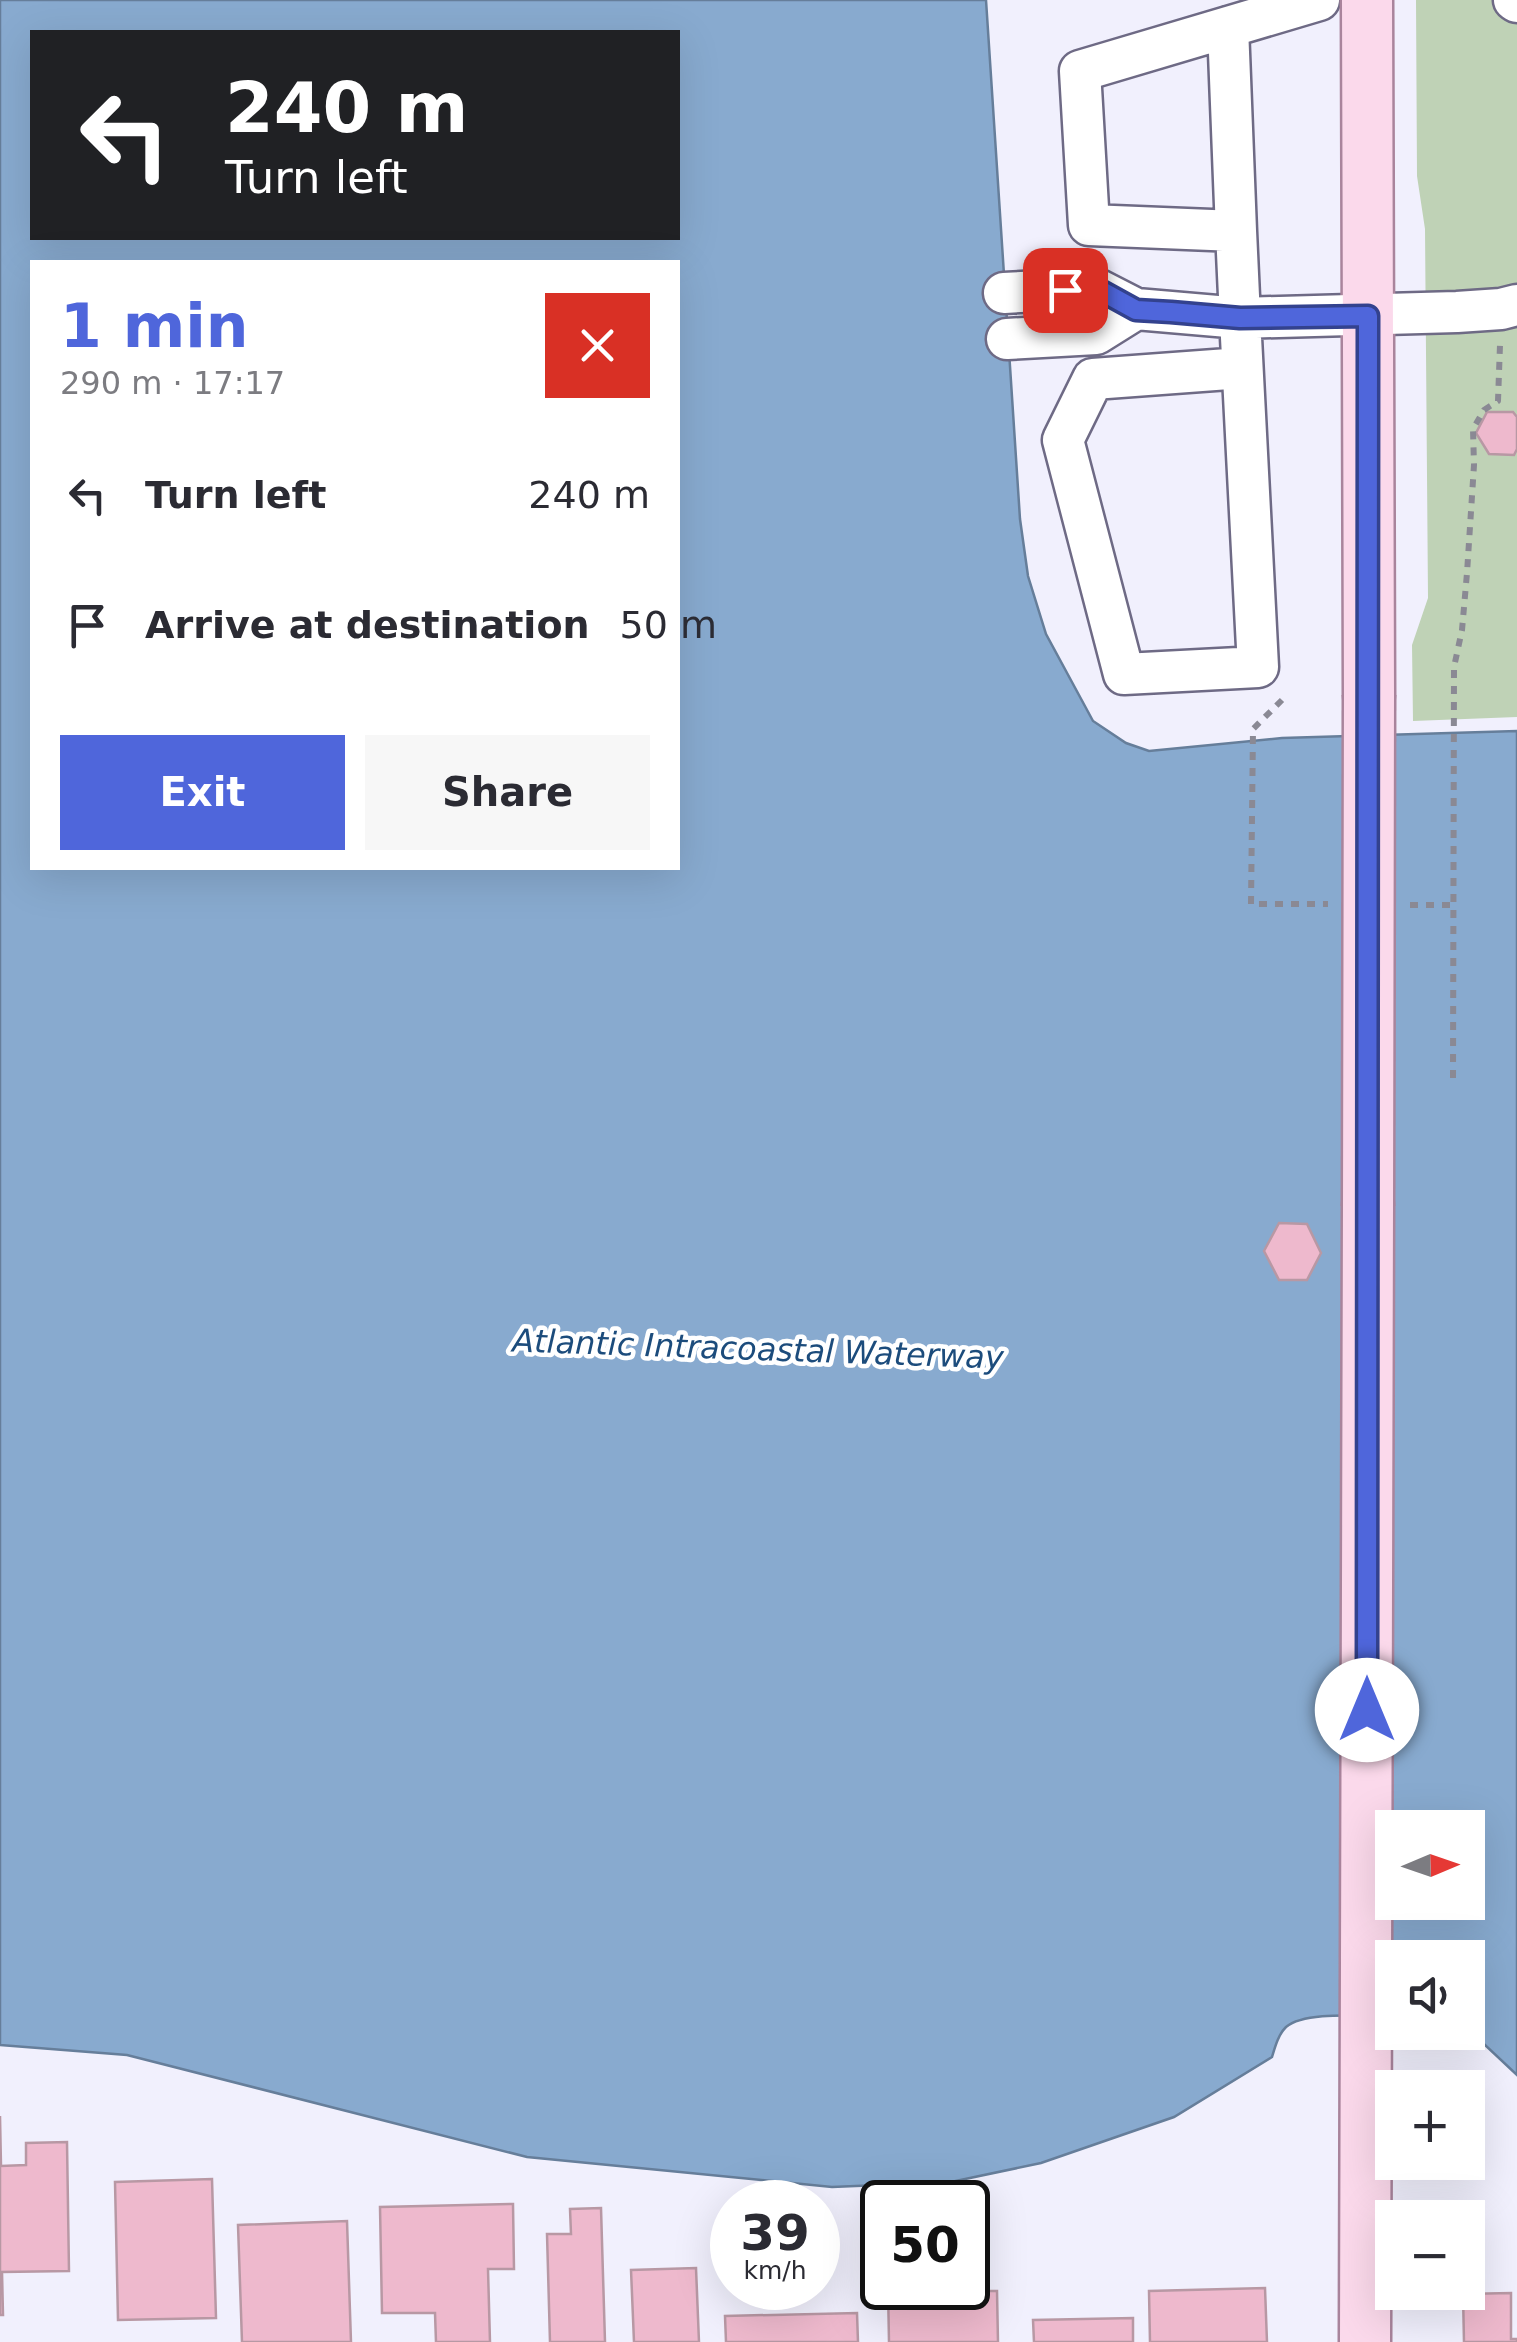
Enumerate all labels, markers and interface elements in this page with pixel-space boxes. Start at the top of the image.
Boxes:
text: 240 m [225,67,468,149]
icon: left [60,70,190,200]
text: Turn left [225,151,408,204]
pin [1023,248,1108,333]
icon: arrive [1038,263,1093,318]
text: 1 min [60,291,248,361]
button: close [545,293,650,398]
text: 290 m · 17:17 [60,364,285,402]
icon: left [60,468,115,523]
text: Turn left [145,473,326,517]
text: 240 m [528,473,650,517]
icon: arrive [60,598,115,653]
text: Arrive at destination [145,603,590,647]
text: 50 m [620,603,717,647]
button: Exit [60,735,345,850]
button: Share [365,735,650,850]
water label: Atlantic Intracoastal Waterway [510,1321,1005,1377]
position arrow [1315,1658,1419,1762]
north arrow [1375,1810,1485,1920]
map controls [1375,1810,1485,2310]
button: sound [1375,1940,1485,2050]
button: + [1375,2070,1485,2180]
speed limit sign: 50 [860,2180,990,2310]
button: − [1375,2200,1485,2310]
text: 39 [740,2204,810,2262]
text: km/h [743,2256,807,2285]

